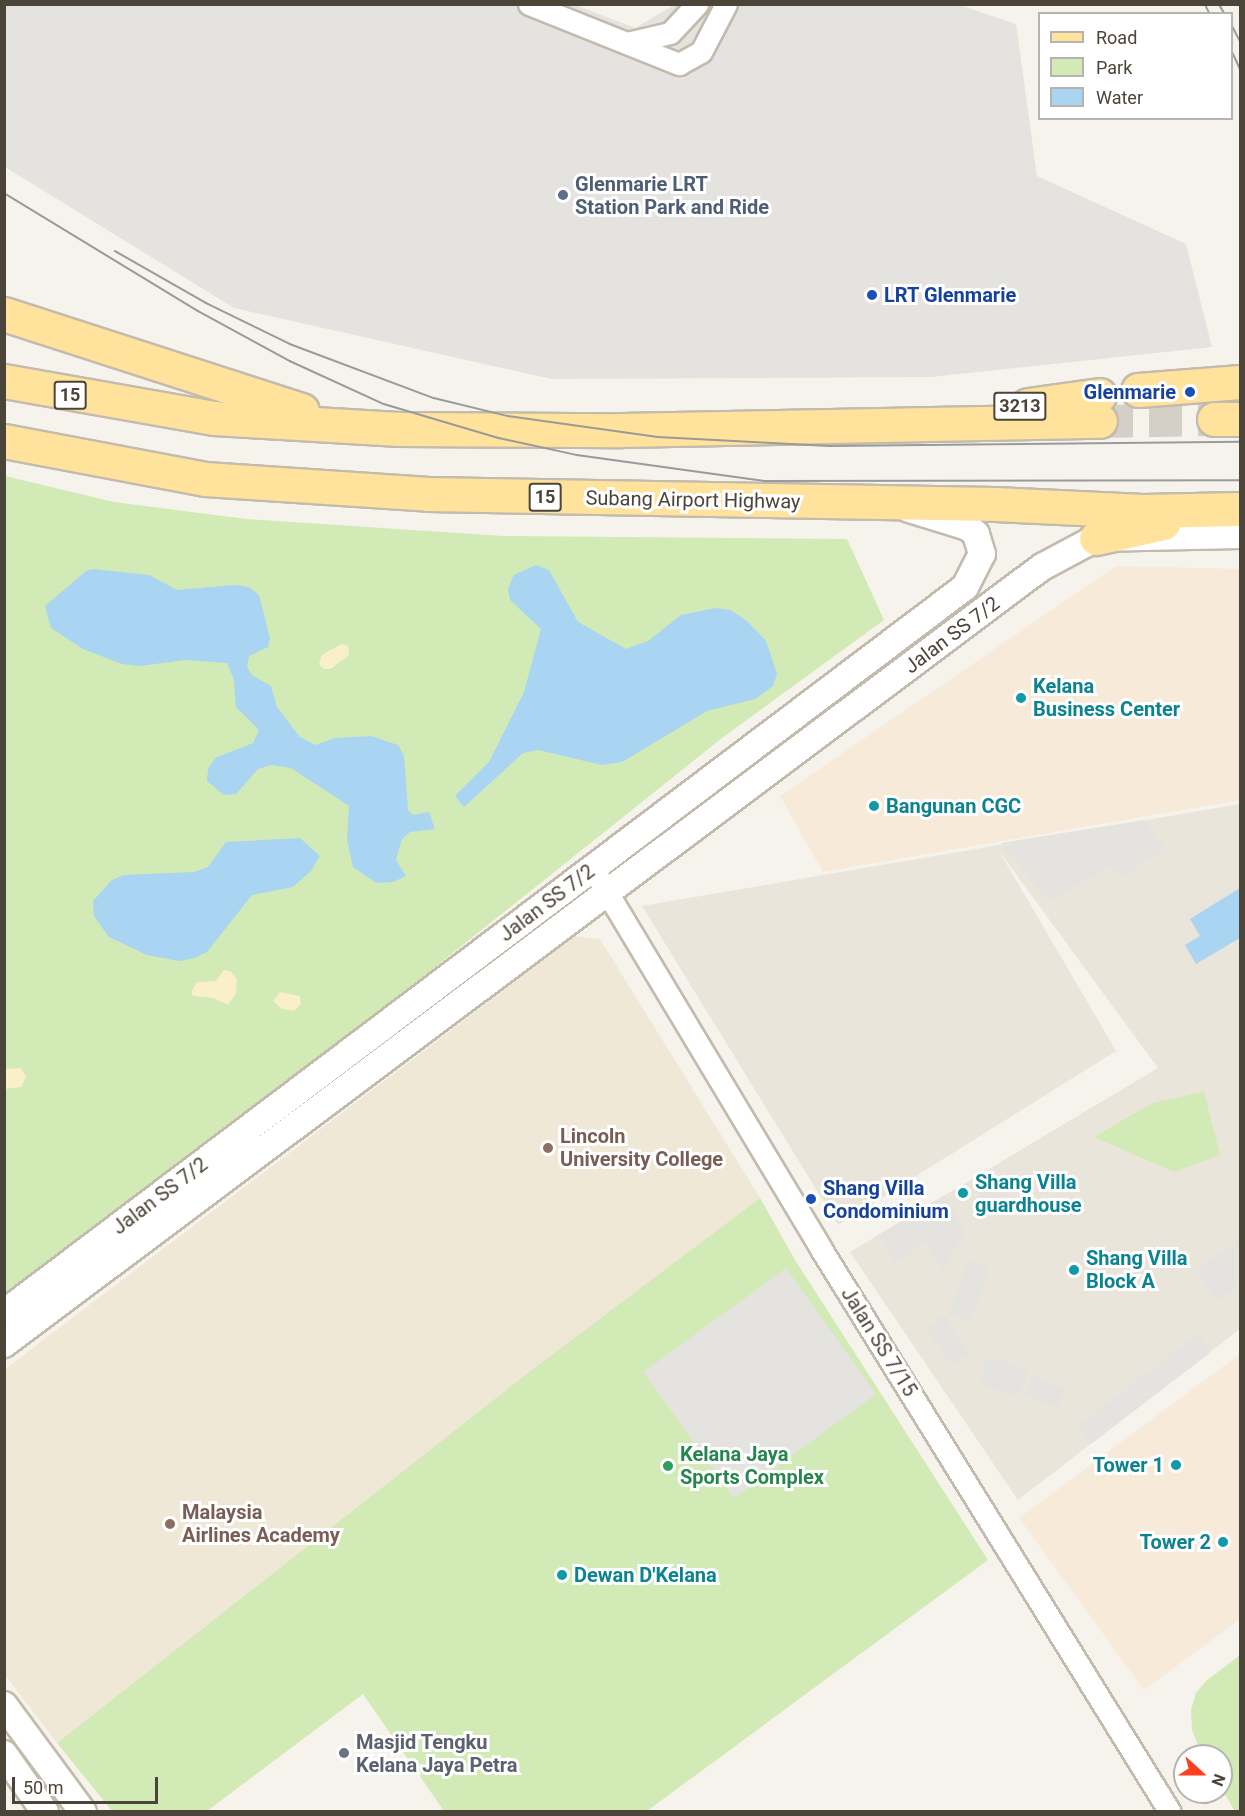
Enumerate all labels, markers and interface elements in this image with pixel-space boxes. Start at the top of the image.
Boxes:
legend [1038,12,1233,120]
text: Road [1096,27,1137,48]
text: Park [1096,57,1132,78]
text: Water [1096,87,1143,108]
place label: Glenmarie LRT Station Park and Ride [575,172,769,219]
marker: Glenmarie LRT Station Park and Ride [556,188,570,202]
place label: LRT Glenmarie [884,283,1017,307]
marker: LRT Glenmarie [865,288,879,302]
road number: 15 [54,380,86,410]
place label: Glenmarie [1084,380,1176,404]
marker: Glenmarie [1181,383,1199,401]
road number: 3213 [993,391,1047,421]
road number: 15 [528,482,562,512]
street label: Subang Airport Highway [585,486,801,514]
street label: Jalan SS 7/2 [900,591,1004,679]
place label: Kelana Business Center [1033,674,1180,721]
marker: Kelana Business Center [1014,691,1028,705]
place label: Bangunan CGC [886,794,1021,818]
marker: Bangunan CGC [867,799,881,813]
street label: Jalan SS 7/2 [495,859,599,947]
place label: Lincoln University College [560,1124,723,1171]
marker: Lincoln University College [541,1141,555,1155]
street label: Jalan SS 7/2 [108,1152,212,1240]
place label: Shang Villa guardhouse [975,1170,1081,1217]
place label: Shang Villa Condominium [823,1176,949,1223]
marker: Shang Villa guardhouse [956,1186,970,1200]
marker: Shang Villa Condominium [804,1192,818,1206]
place label: Shang Villa Block A [1086,1246,1187,1293]
marker: Shang Villa Block A [1067,1263,1081,1277]
street label: Jalan SS 7/15 [836,1283,922,1401]
place label: Kelana Jaya Sports Complex [680,1442,824,1489]
place label: Tower 1 [1093,1453,1164,1477]
marker: Tower 1 [1169,1458,1183,1472]
marker: Kelana Jaya Sports Complex [661,1459,675,1473]
place label: Malaysia Airlines Academy [182,1500,340,1547]
marker: Malaysia Airlines Academy [163,1517,177,1531]
place label: Tower 2 [1140,1530,1211,1554]
marker: Tower 2 [1216,1535,1230,1549]
place label: Dewan D'Kelana [574,1563,717,1587]
marker: Dewan D'Kelana [555,1568,569,1582]
place label: Masjid Tengku Kelana Jaya Petra [356,1730,518,1777]
north arrow [1173,1744,1233,1804]
marker: Masjid Tengku Kelana Jaya Petra [337,1746,351,1760]
scale bar [15,1765,160,1803]
text: N [1208,1771,1229,1789]
text: 50 m [23,1777,63,1798]

